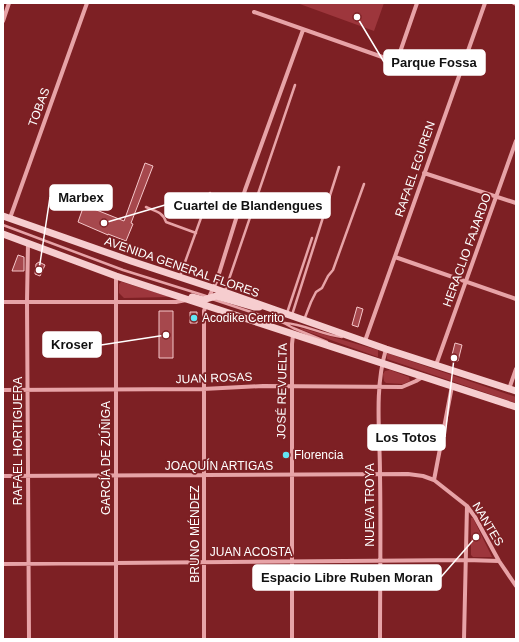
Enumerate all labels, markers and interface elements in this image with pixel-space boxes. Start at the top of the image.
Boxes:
callout: Parque Fossa [384,50,485,75]
text: Parque Fossa [391,55,477,70]
street label: TOBAS [26,86,52,128]
street label: RAFAEL EGUREN [392,119,438,219]
callout: Marbex [50,185,112,210]
text: Marbex [58,190,105,205]
street label: HERACLIO FAJARDO [440,191,494,309]
callout: Cuartel de Blandengues [165,193,330,218]
text: Cuartel de Blandengues [174,198,322,213]
street label: AVENIDA GENERAL FLORES [103,234,261,300]
place label: Acodike Cerrito [202,311,284,325]
marker: Acodike Cerrito [189,313,199,323]
callout: Kroser [43,332,101,357]
text: Kroser [51,337,93,352]
street label: JOSÉ REVUELTA [273,343,290,439]
street label: JUAN ROSAS [175,370,253,386]
street label: RAFAEL HORTIGUERA [11,377,25,505]
street label: GARCÍA DE ZÚÑIGA [98,401,113,515]
callout: Los Totos [368,425,445,450]
text: Los Totos [375,430,437,445]
place label: Florencia [294,448,344,462]
marker: Florencia [281,450,291,460]
street label: JOAQUÍN ARTIGAS [165,458,273,473]
street label: NUEVA TROYA [363,463,377,547]
street label: BRUNO MÉNDEZ [187,485,202,583]
street label: NANTES [469,500,507,548]
street label: JUAN ACOSTA [210,545,292,559]
callout: Espacio Libre Ruben Moran [253,565,441,590]
text: Espacio Libre Ruben Moran [261,570,433,585]

